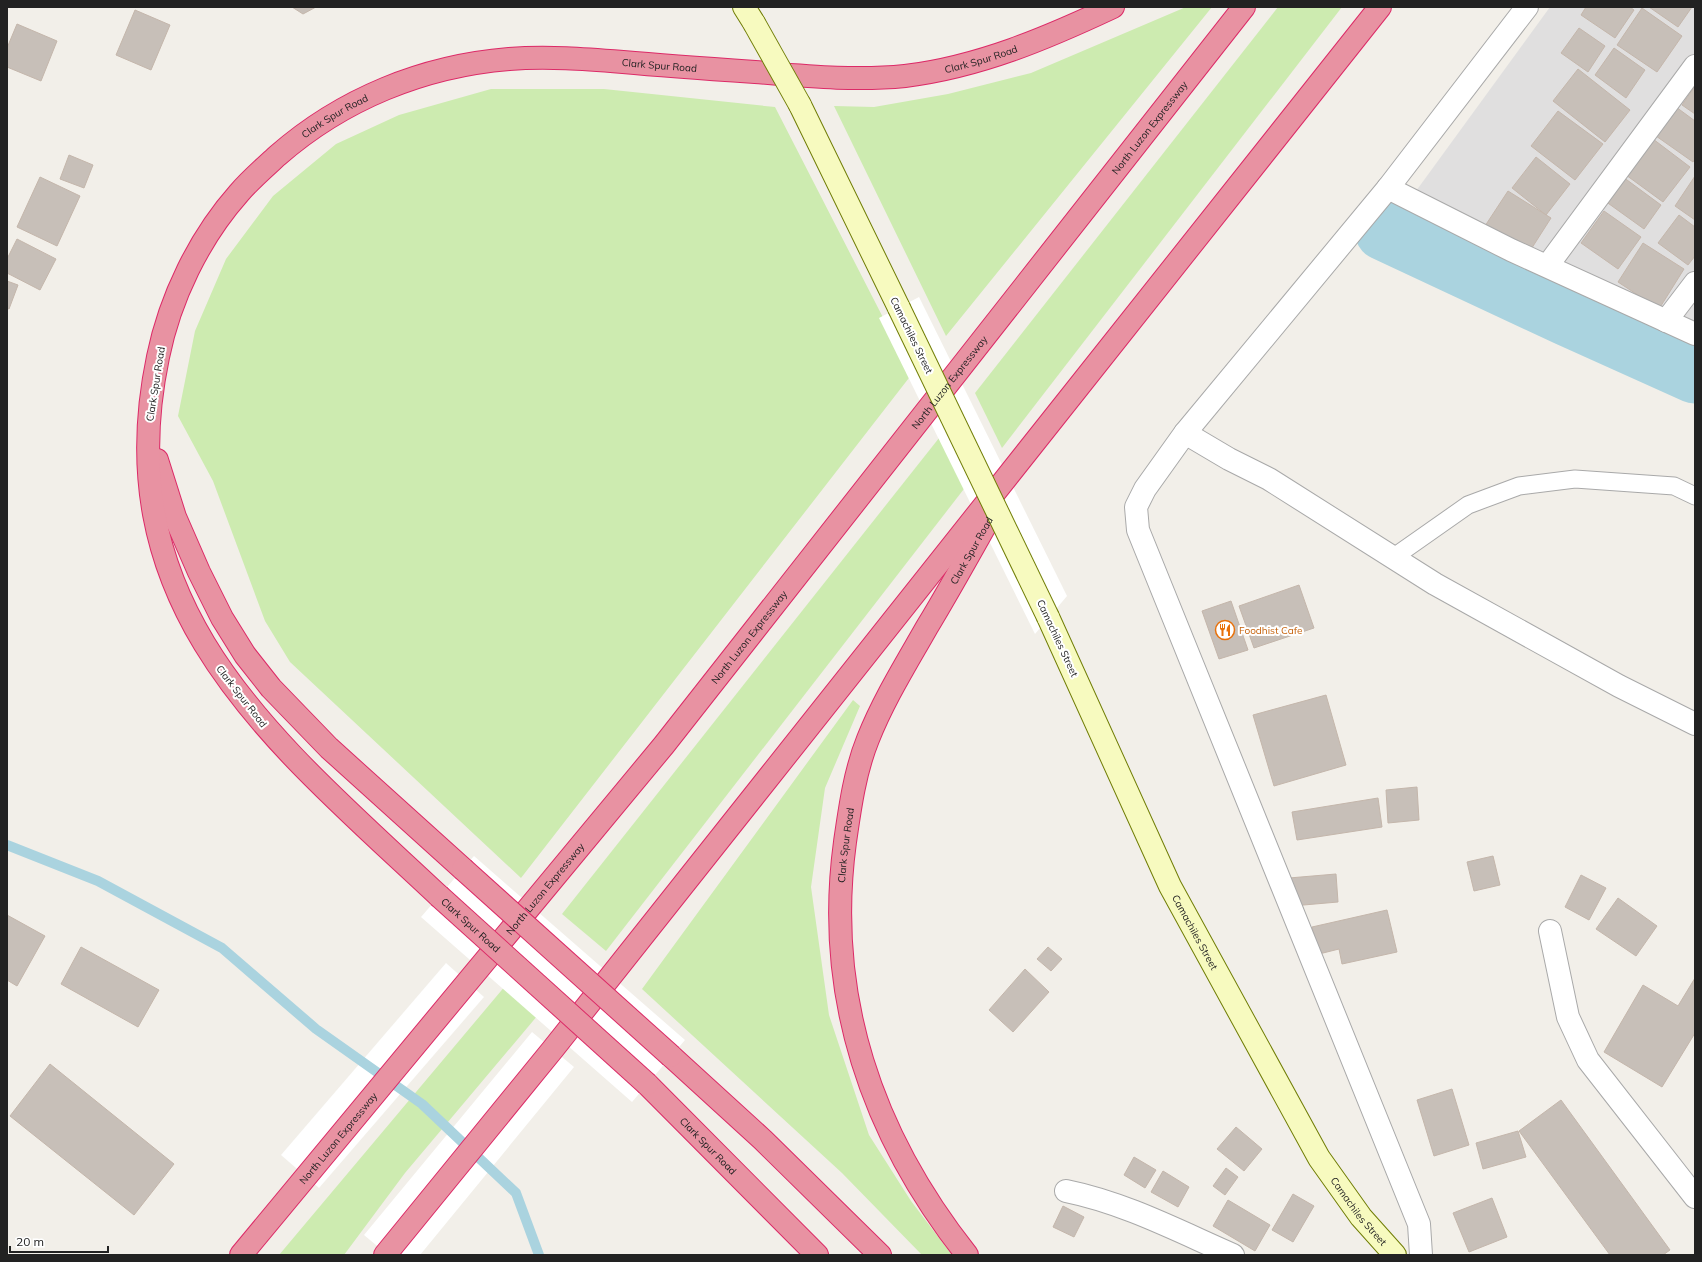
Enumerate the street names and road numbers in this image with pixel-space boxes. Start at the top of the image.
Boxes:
street label: Clark Spur Road [943,42,1019,76]
street label: Clark Spur Road [621,56,697,75]
street label: North Luzon Expressway [1109,78,1191,177]
street label: Clark Spur Road [299,91,370,141]
street label: Camachiles Street [887,295,936,376]
street label: North Luzon Expressway [909,333,991,432]
street label: Clark Spur Road [143,346,168,422]
street label: Clark Spur Road [947,515,996,587]
street label: North Luzon Expressway [708,587,791,687]
street label: Camachiles Street [1034,598,1081,679]
street label: Clark Spur Road [213,663,270,730]
street label: Clark Spur Road [835,807,857,883]
street label: North Luzon Expressway [503,840,588,938]
street label: Camachiles Street [1169,893,1221,973]
street label: Clark Spur Road [438,895,503,955]
street label: North Luzon Expressway [297,1089,381,1187]
street label: Clark Spur Road [677,1115,739,1177]
street label: Camachiles Street [1328,1175,1390,1249]

